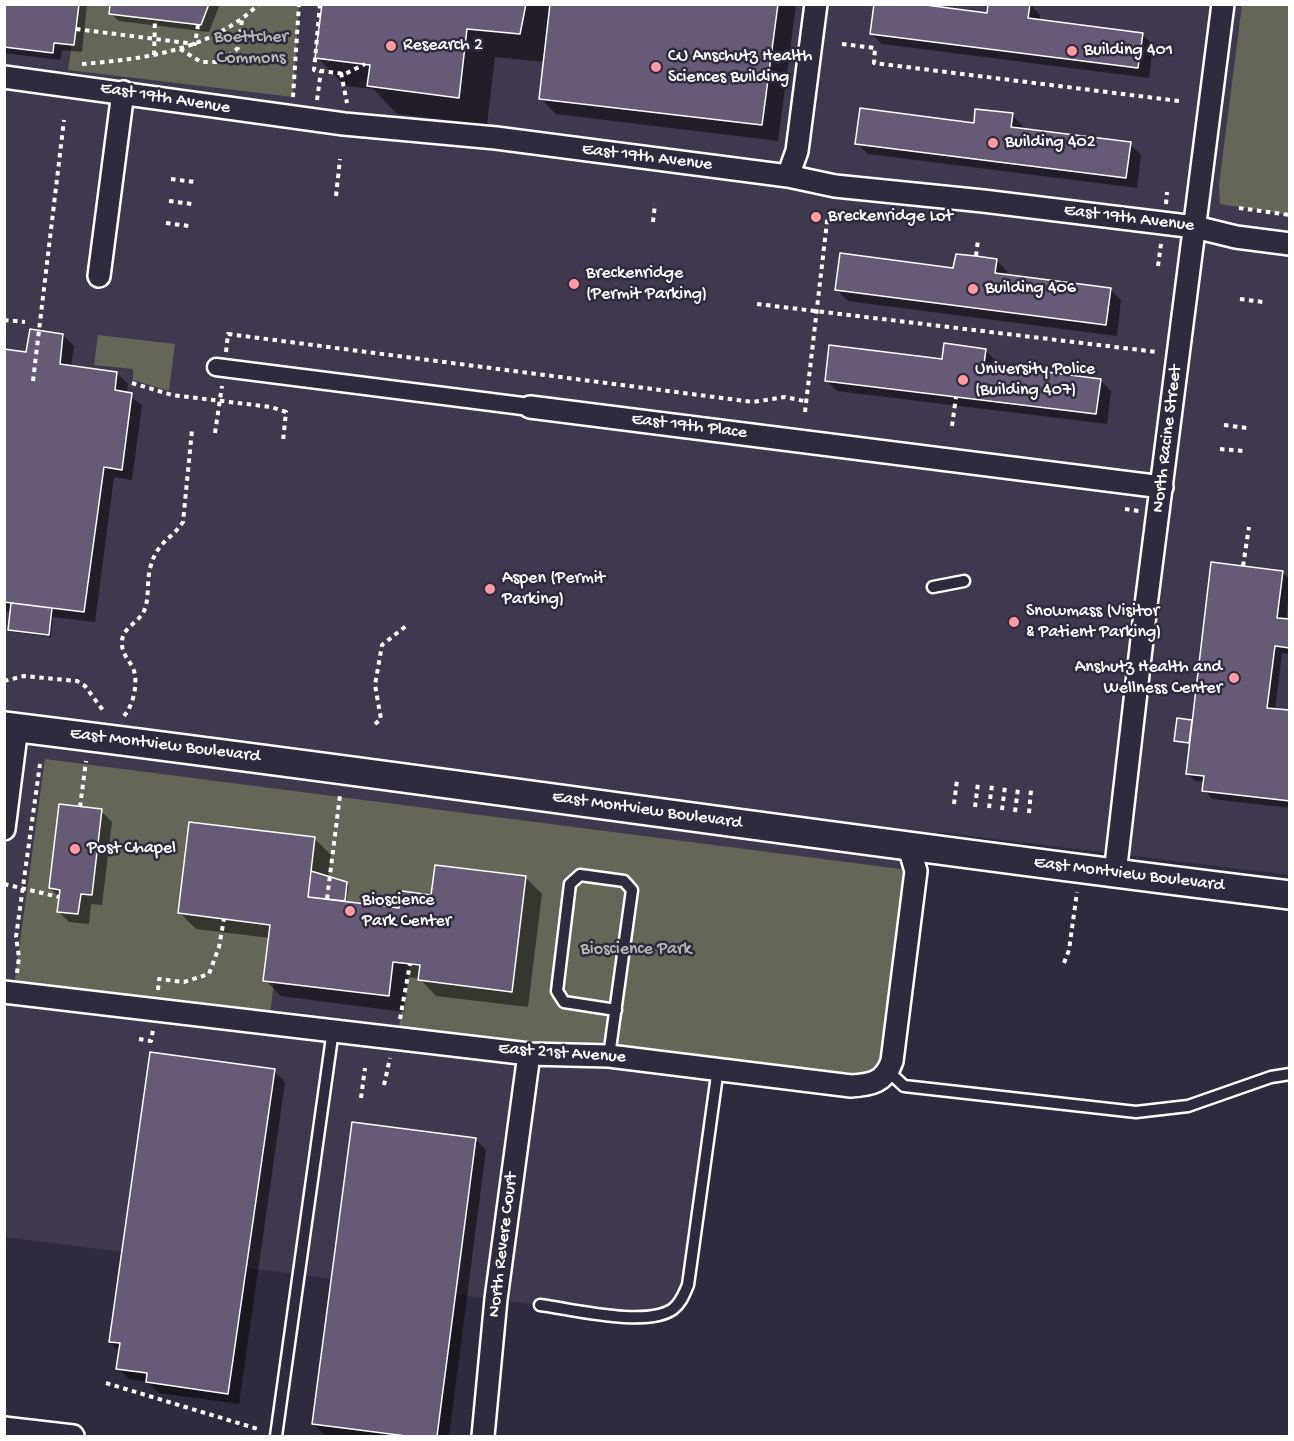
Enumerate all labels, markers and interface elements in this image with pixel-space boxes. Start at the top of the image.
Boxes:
park label: Boettcher Commons [214,27,288,70]
place label: Research 2 [403,35,483,57]
marker: Research 2 [384,39,398,53]
place label: Building 401 [1084,40,1173,62]
marker: Building 401 [1065,44,1079,58]
place label: CU Anschutz Health Sciences Building [668,46,813,88]
marker: CU Anschutz Health Sciences Building [649,60,663,74]
street label: East 19th Avenue [99,78,231,120]
place label: Building 402 [1005,132,1096,154]
marker: Building 402 [986,136,1000,150]
street label: East 19th Avenue [581,139,713,177]
street label: East 19th Avenue [1063,200,1195,238]
place label: Breckenridge Lot [828,206,953,228]
marker: Breckenridge Lot [809,210,823,224]
place label: Breckenridge (Permit Parking) [586,263,707,306]
marker: Breckenridge (Permit Parking) [567,277,581,291]
place label: Building 406 [985,278,1076,300]
marker: Building 406 [966,282,980,296]
place label: University Police (Building 407) [975,359,1095,401]
street label: North Racine Street [1148,364,1188,514]
marker: University Police (Building 407) [956,373,970,387]
street label: East 19th Place [630,409,748,445]
place label: Aspen (Permit Parking) [502,568,605,610]
marker: Aspen (Permit Parking) [483,582,497,596]
place label: Snowmass (Visitor & Patient Parking) [1026,601,1161,644]
marker: Snowmass (Visitor & Patient Parking) [1007,615,1021,629]
place label: Anshutz Health and Wellness Center [1075,657,1222,700]
marker: Anshutz Health and Wellness Center [1227,671,1241,685]
street label: East Montview Boulevard [69,724,261,768]
street label: East Montview Boulevard [551,787,743,835]
place label: Post Chapel [87,838,176,860]
marker: Post Chapel [68,842,82,856]
street label: East Montview Boulevard [1033,853,1225,897]
place label: Bioscience Park Center [362,890,451,932]
marker: Bioscience Park Center [343,904,357,918]
park label: Bioscience Park [581,939,691,961]
street label: East 21st Avenue [497,1039,627,1069]
street label: North Revere Court [484,1171,524,1319]

